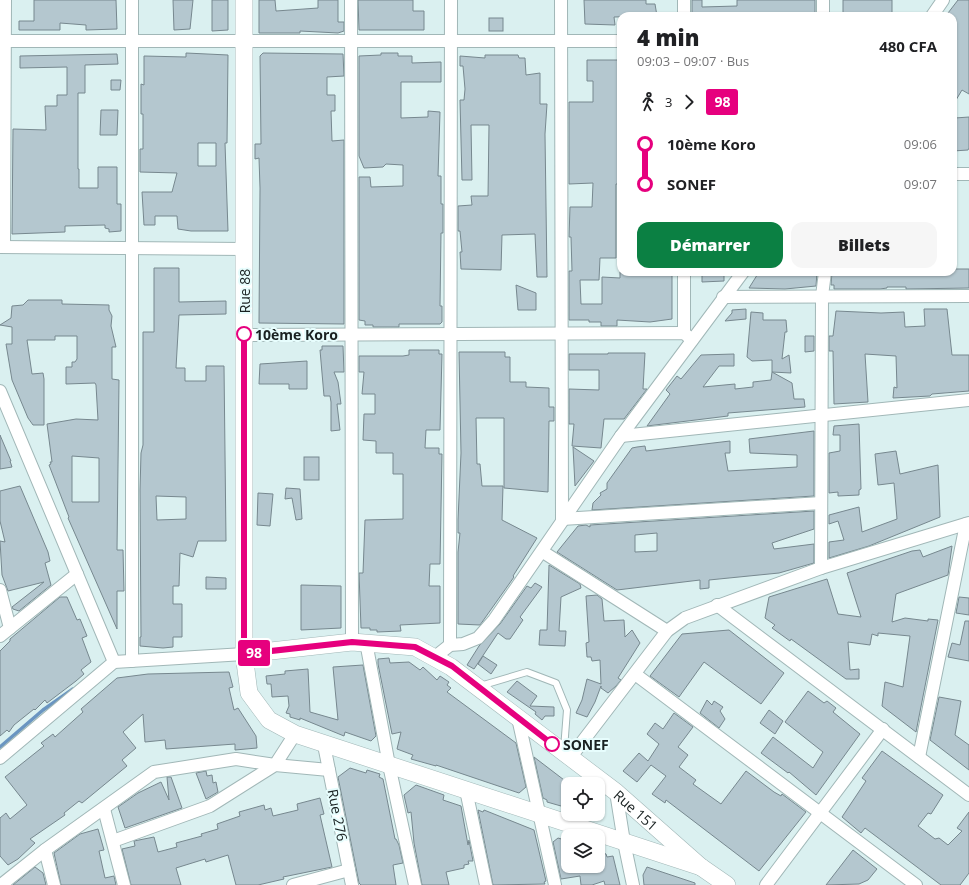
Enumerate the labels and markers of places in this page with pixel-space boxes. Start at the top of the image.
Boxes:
place label: 10ème Koro [255,325,338,344]
marker: 10ème Koro [236,326,252,342]
place label: SONEF [563,735,609,754]
marker: SONEF [544,736,560,752]

